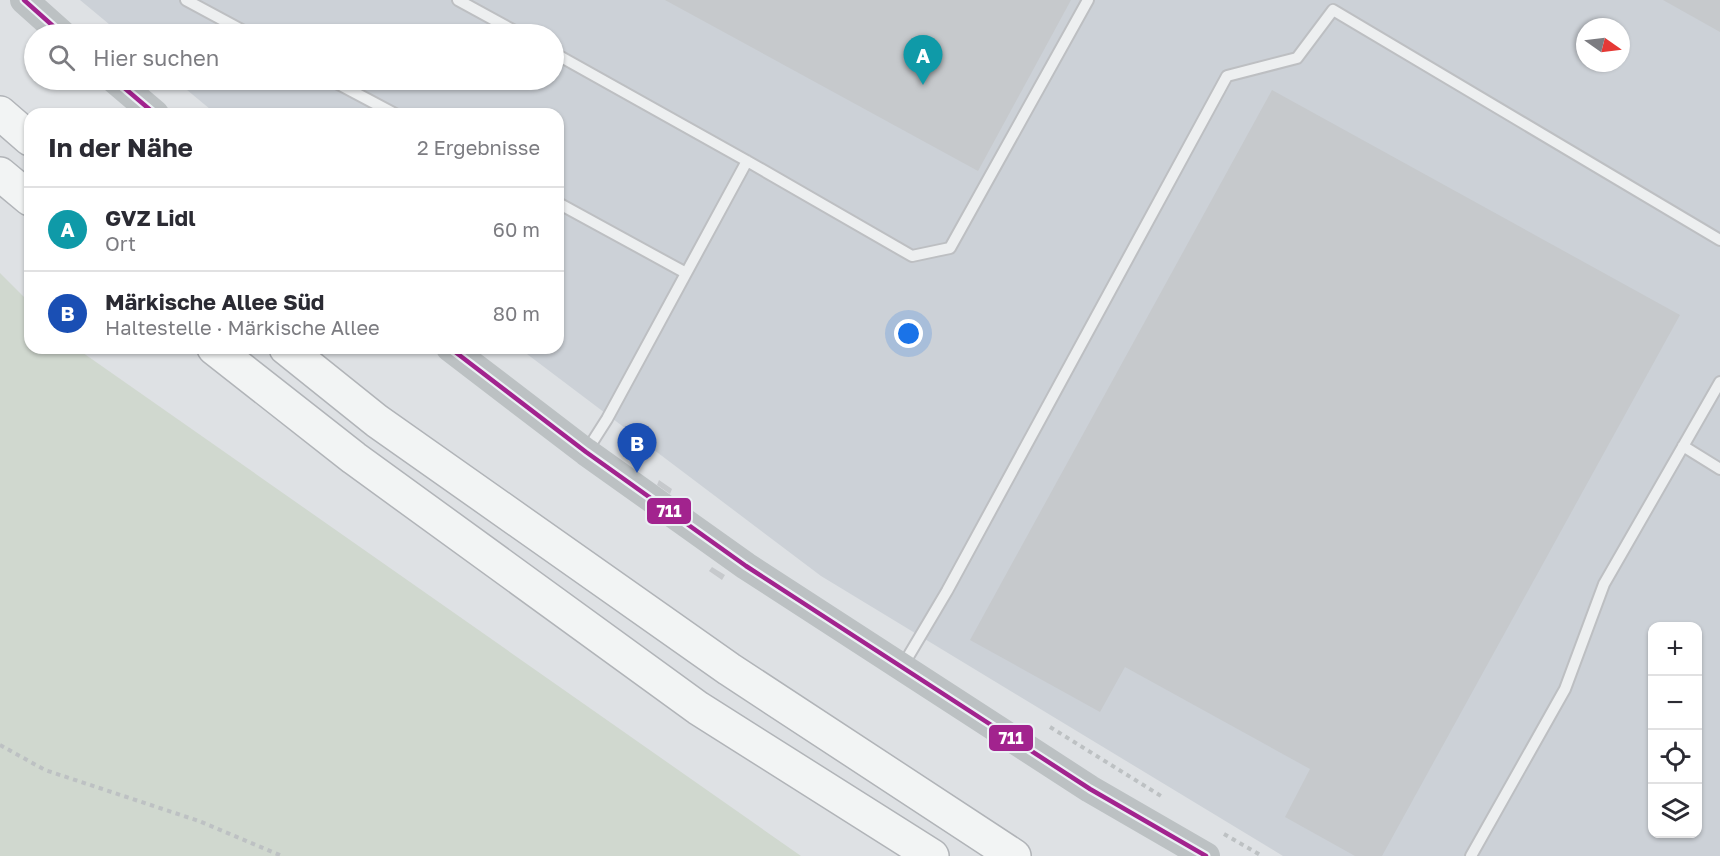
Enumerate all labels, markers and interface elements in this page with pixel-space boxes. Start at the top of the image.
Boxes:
north arrow [1576,18,1630,72]
search box [24,24,564,90]
pin: A [904,36,942,85]
icon: search [45,41,78,74]
text: Hier suchen [93,44,219,71]
text: In der Nähe [48,132,193,163]
text: 2 Ergebnisse [417,135,540,159]
text: GVZ Lidl [105,204,196,231]
text: A [60,217,75,241]
text: 60 m [493,217,540,241]
text: Ort [105,231,136,255]
text: Märkische Allee Süd [105,288,324,315]
text: B [60,301,75,325]
text: 80 m [493,301,540,325]
text: Haltestelle · Märkische Allee [105,315,380,339]
your location [894,319,923,348]
pin: B [618,424,656,473]
line badge: 711 [646,497,692,525]
text: 711 [656,501,682,521]
map controls [1648,622,1702,838]
button: + [1648,622,1702,676]
button: − [1648,676,1702,730]
line badge: 711 [988,724,1034,752]
text: 711 [998,728,1024,748]
button: locate [1648,730,1702,784]
button: layers [1648,784,1702,838]

